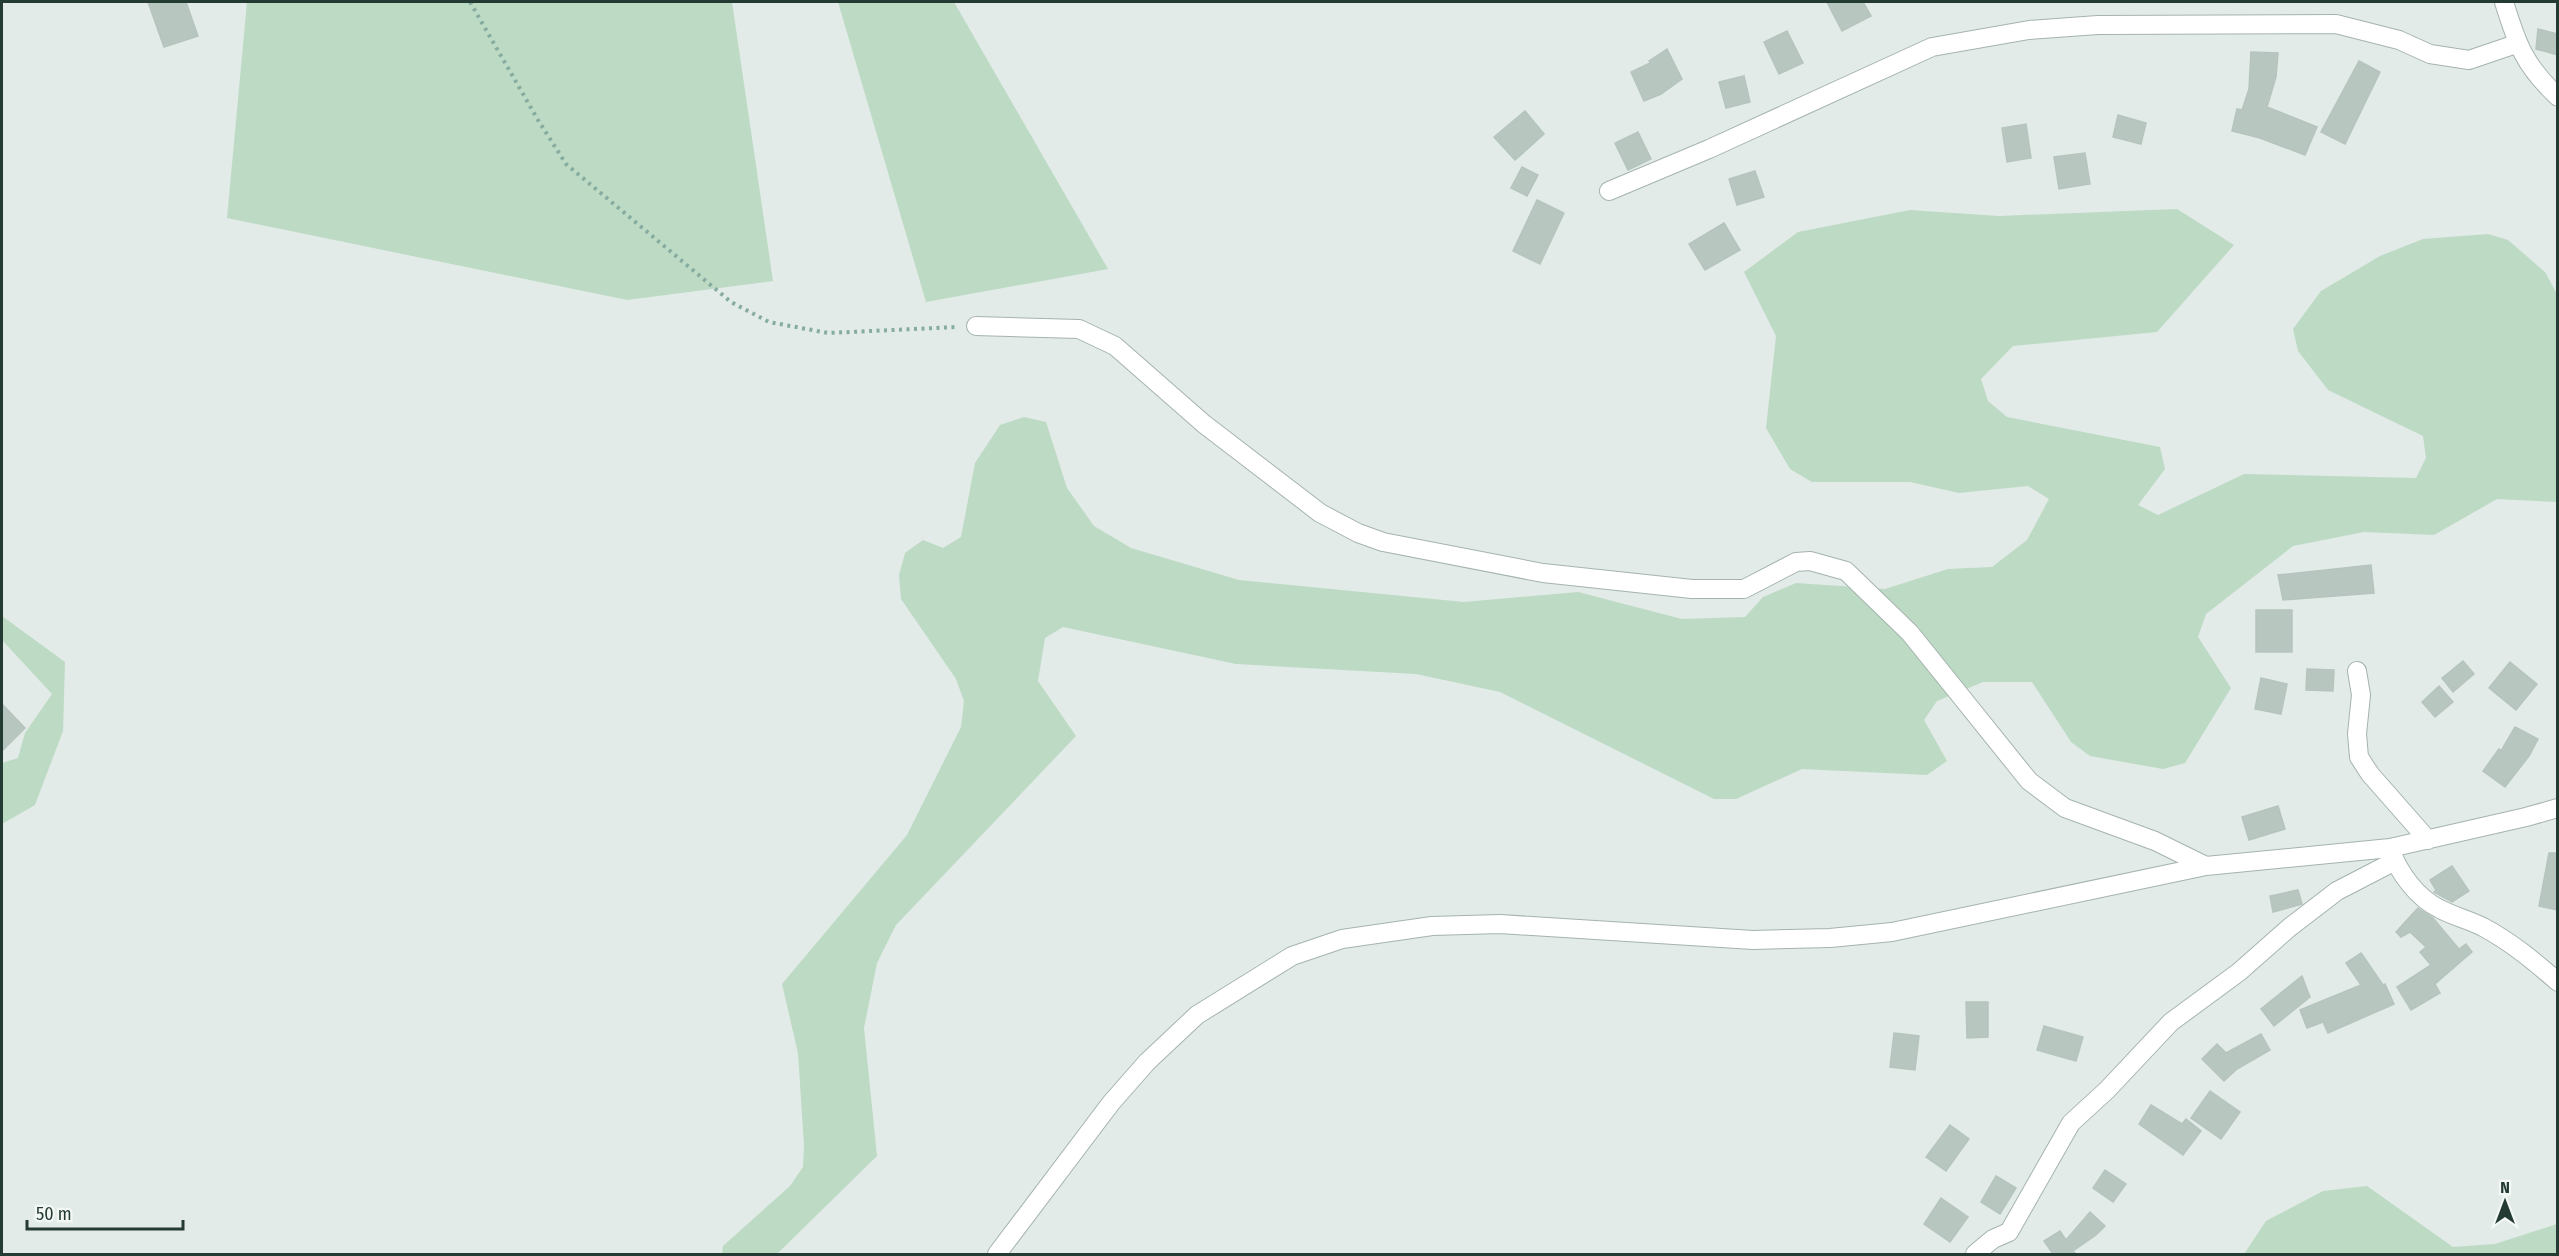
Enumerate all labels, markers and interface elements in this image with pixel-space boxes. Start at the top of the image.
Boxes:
north arrow [2475,1172,2535,1232]
text: N [2500,1178,2510,1197]
scale bar [27,1193,183,1231]
text: 50 m [36,1203,72,1225]

